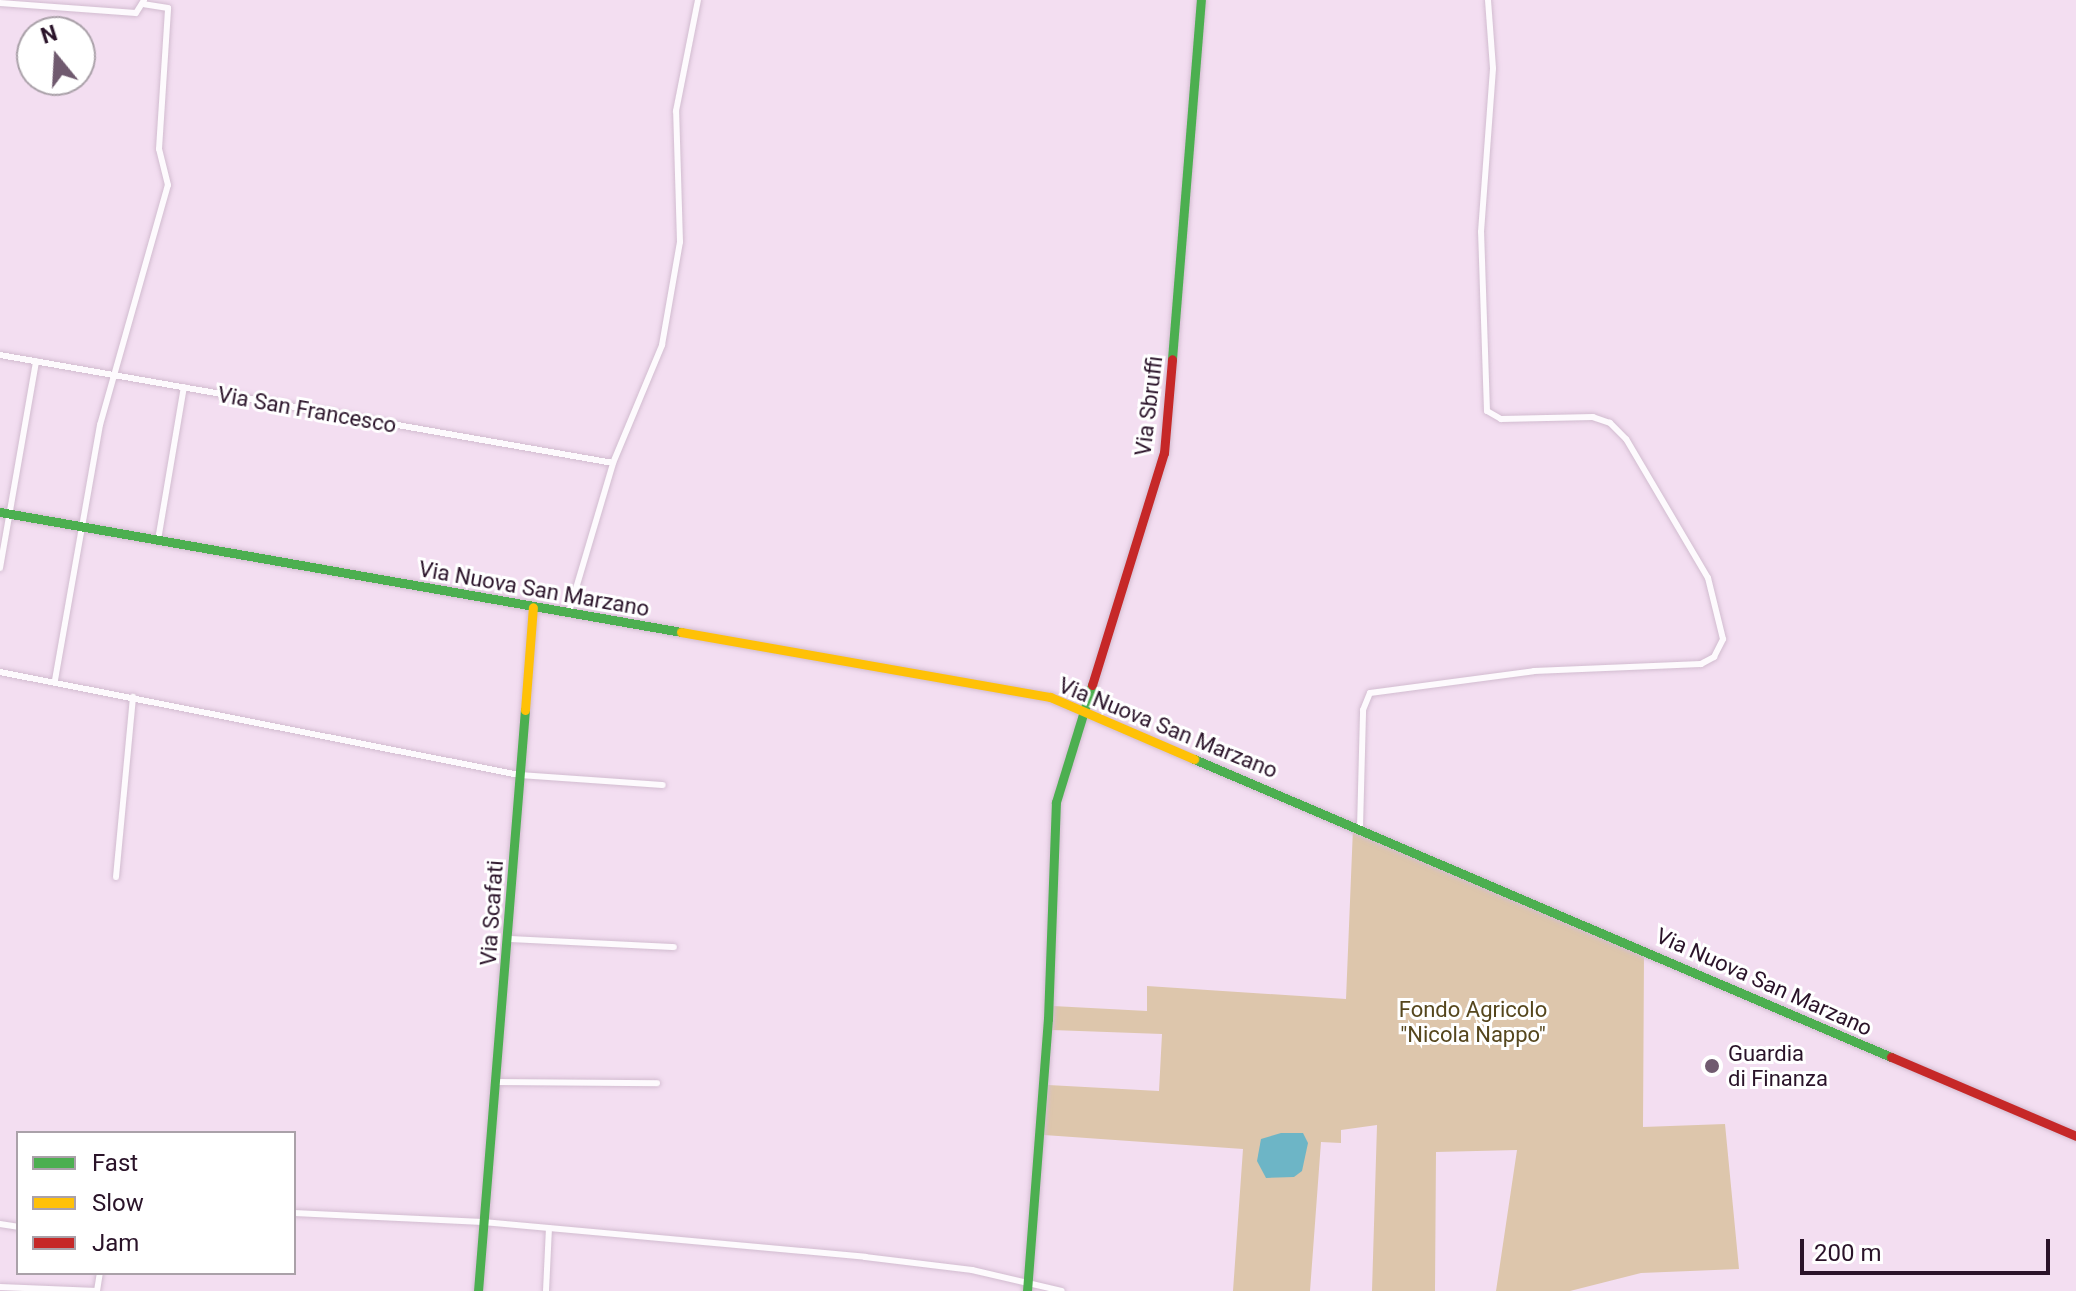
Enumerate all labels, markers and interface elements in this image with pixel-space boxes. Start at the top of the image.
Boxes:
north arrow [16,16,96,96]
text: N [38,20,60,49]
street label: Via Sbruffi [1130,354,1168,458]
street label: Via San Francesco [216,381,398,439]
street label: Via Nuova San Marzano [417,556,651,622]
street label: Via Nuova San Marzano [1055,672,1281,784]
street label: Via Scafati [475,859,509,967]
street label: Via Nuova San Marzano [1652,922,1876,1042]
park label: Fondo Agricolo "Nicola Nappo" [1399,996,1547,1048]
place label: Guardia di Finanza [1728,1040,1828,1092]
marker: Guardia di Finanza [1703,1057,1721,1075]
legend [16,1131,296,1275]
text: Fast [92,1149,138,1177]
text: Slow [92,1189,144,1217]
scale bar [1804,1223,2054,1273]
text: Jam [92,1229,139,1257]
text: 200 m [1814,1239,1881,1267]

